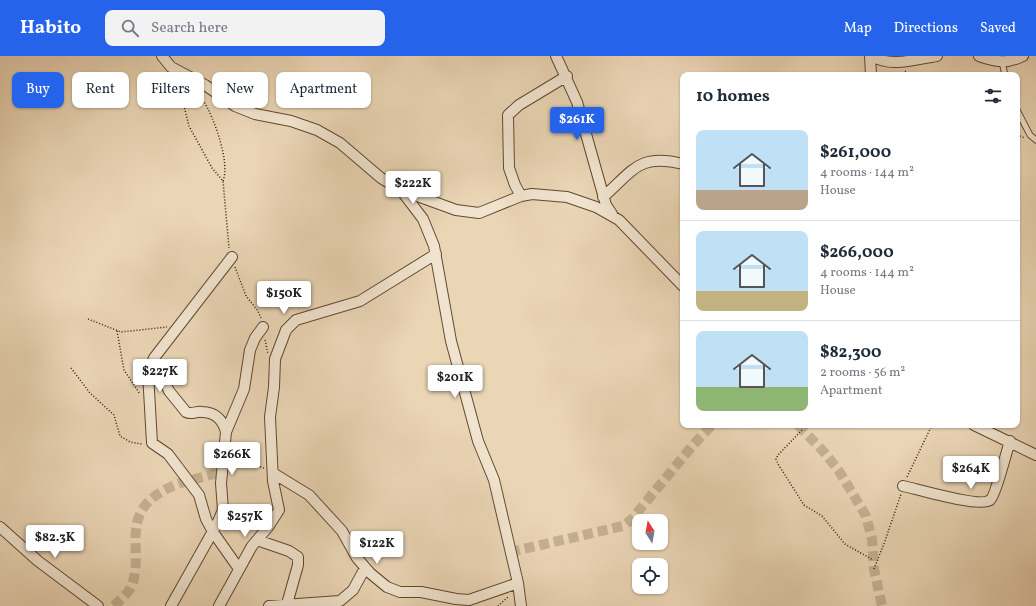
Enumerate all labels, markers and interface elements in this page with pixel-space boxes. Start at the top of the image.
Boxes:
search box [105,10,385,46]
text: Habito [20,15,81,41]
icon: search [119,17,141,39]
text: Search here [151,18,228,39]
text: Map [844,19,872,38]
text: Directions [894,19,958,38]
text: Saved [980,19,1016,38]
chip: Buy [12,72,64,108]
chip: Rent [72,72,129,108]
chip: Filters [137,72,204,108]
chip: New [212,72,268,108]
chip: Apartment [276,72,371,108]
text: 10 homes [696,85,770,108]
icon: filters [982,85,1004,107]
pin: $261K [549,107,605,141]
text: $261K [559,111,595,129]
text: $261,000 [820,141,891,164]
icon: home [728,146,776,194]
text: 4 rooms · 144 m² [820,164,914,182]
pin: $222K [385,171,441,205]
text: $222K [395,175,431,193]
text: House [820,182,856,200]
text: $266,000 [820,241,894,264]
icon: home [728,247,776,295]
text: 4 rooms · 144 m² [820,264,914,282]
pin: $150K [256,281,312,315]
text: House [820,282,856,300]
text: $150K [266,285,302,303]
text: $82,300 [820,341,882,364]
icon: home [728,347,776,395]
pin: $227K [132,359,188,393]
text: $227K [142,363,178,381]
text: 2 rooms · 56 m² [820,364,905,382]
pin: $201K [427,365,483,399]
text: $201K [437,369,473,387]
text: Apartment [820,382,883,400]
pin: $266K [204,442,260,476]
text: $266K [213,446,251,464]
pin: $264K [943,456,999,490]
text: $264K [952,460,990,478]
pin: $257K [217,504,273,538]
text: $257K [227,508,263,526]
north arrow [632,514,668,550]
map controls [632,514,668,594]
pin: $82.3K [22,525,88,559]
text: $82.3K [35,529,75,547]
pin: $122K [349,531,405,565]
text: $122K [359,535,395,553]
button: locate [632,558,668,594]

